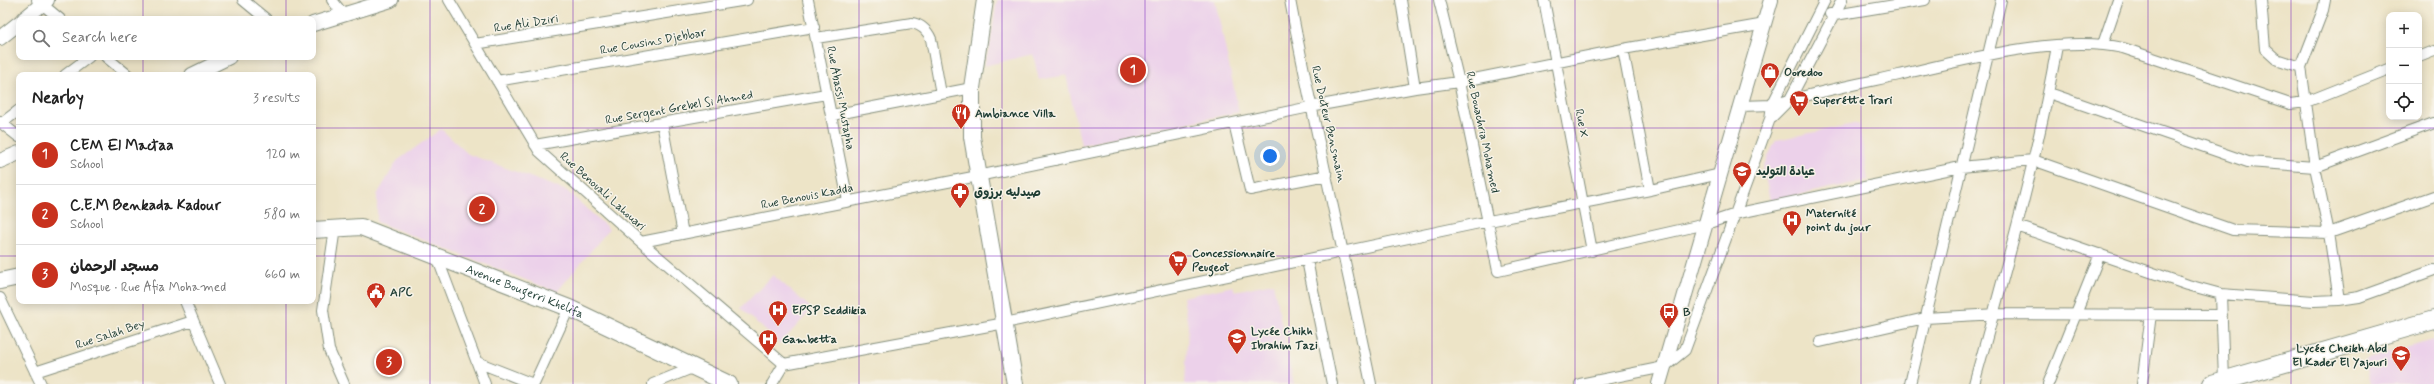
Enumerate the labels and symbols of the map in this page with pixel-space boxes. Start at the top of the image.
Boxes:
street label: Rue Ali Dziri [493,11,559,37]
street label: Rue Cousins Djebbar [599,25,708,59]
street label: Rue Abassi Mustapha [822,45,858,152]
pin: 1 [1120,55,1146,85]
shop icon: Ooredoo [1759,61,1781,89]
street label: Rue Docteur Bensmain [1307,64,1349,185]
place label: Ooredoo [1784,65,1823,81]
street label: Rue Bouachria Mohamed [1461,70,1503,195]
street label: Rue Sergent Grebel Si Ahmed [604,87,754,129]
supermarket icon: Superétte Trari [1788,89,1810,117]
place label: Superétte Trari [1813,93,1893,109]
restaurant icon: Ambiance Villa [950,102,972,130]
place label: Ambiance Villa [975,106,1056,122]
street label: Rue X [1570,108,1592,139]
your location [1260,146,1280,166]
street label: Rue Benouali Lahouari [556,149,649,235]
school or university icon: عيادة التوليد [1731,160,1753,188]
place label: عيادة التوليد [1756,164,1815,180]
street label: Rue Benouis Kadda [760,180,855,214]
pharmacy icon: صيدليه برزوق [949,181,971,209]
place label: صيدليه برزوق [974,185,1041,201]
pin: 2 [469,194,495,224]
place label: Maternité point du jour [1806,206,1871,236]
hospital icon: Maternité point du jour [1781,209,1803,237]
place label: Concessionnaire Peugeot [1192,246,1275,277]
supermarket icon: Concessionnaire Peugeot [1167,249,1189,277]
street label: Avenue Bougerri Khelifa [463,262,586,323]
public building icon: APC [365,281,387,309]
place label: APC [390,285,412,301]
hospital icon: EPSP Seddikia [767,299,789,327]
bus stop icon: B [1658,301,1680,329]
place label: EPSP Seddikia [792,303,867,319]
place label: B [1683,305,1691,321]
street label: Rue Salah Bey [74,316,147,354]
place label: Lycée Chikh Ibrahim Tazi [1251,324,1318,354]
school or university icon: Lycée Chikh Ibrahim Tazi [1226,327,1248,355]
hospital icon: Gambetta [757,328,779,356]
place label: Gambetta [782,332,837,348]
place label: Lycée Cheikh Abd El Kader El Yajouri [2292,341,2387,371]
school or university icon: Lycée Cheikh Abd El Kader El Yajouri [2390,344,2412,372]
pin: 3 [376,347,402,377]

